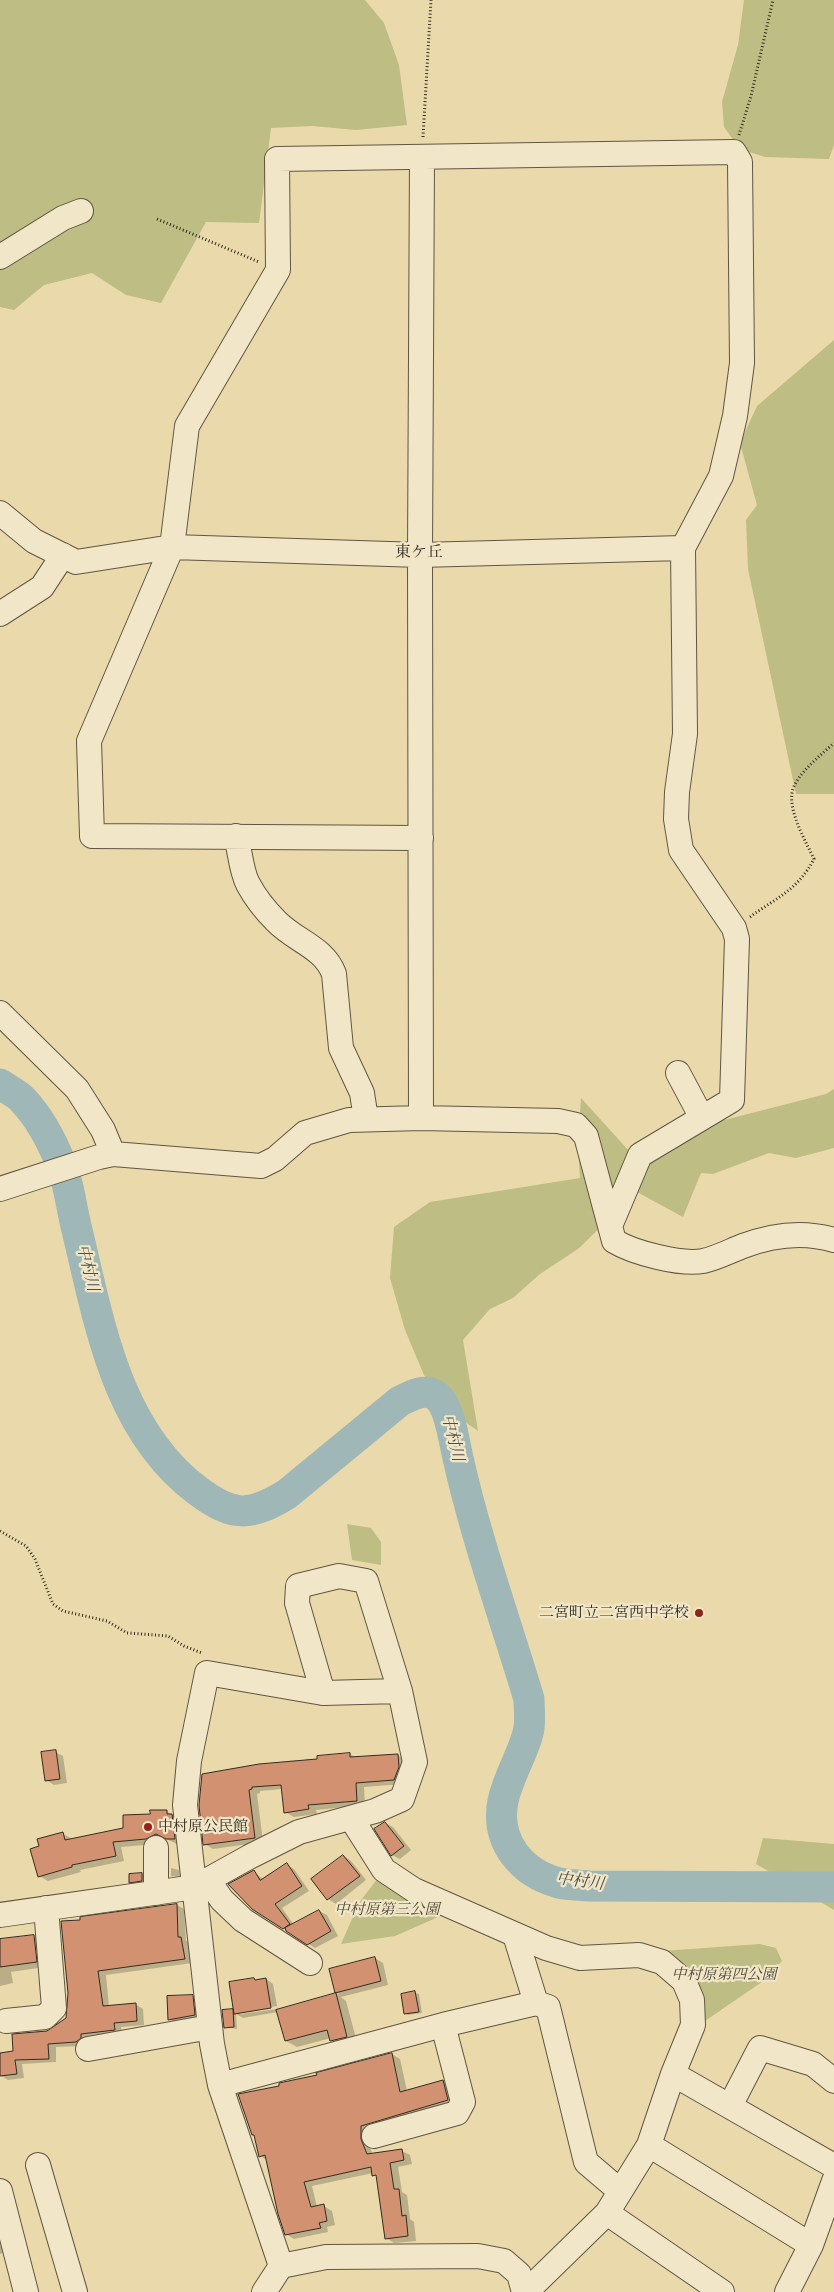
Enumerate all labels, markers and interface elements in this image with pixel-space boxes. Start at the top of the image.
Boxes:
district label: 東ケ丘 [395,543,443,563]
water label: 中村川 [72,1242,102,1294]
water label: 中村川 [437,1412,467,1464]
place label: 二宮町立二宮西中学校 [539,1604,689,1622]
marker: 二宮町立二宮西中学校 [693,1607,705,1619]
place label: 中村原公民館 [158,1818,248,1836]
marker: 中村原公民館 [142,1821,154,1833]
water label: 中村川 [555,1870,605,1894]
park label: 中村原第三公園 [335,1901,439,1919]
park label: 中村原第四公園 [672,1966,776,1984]

